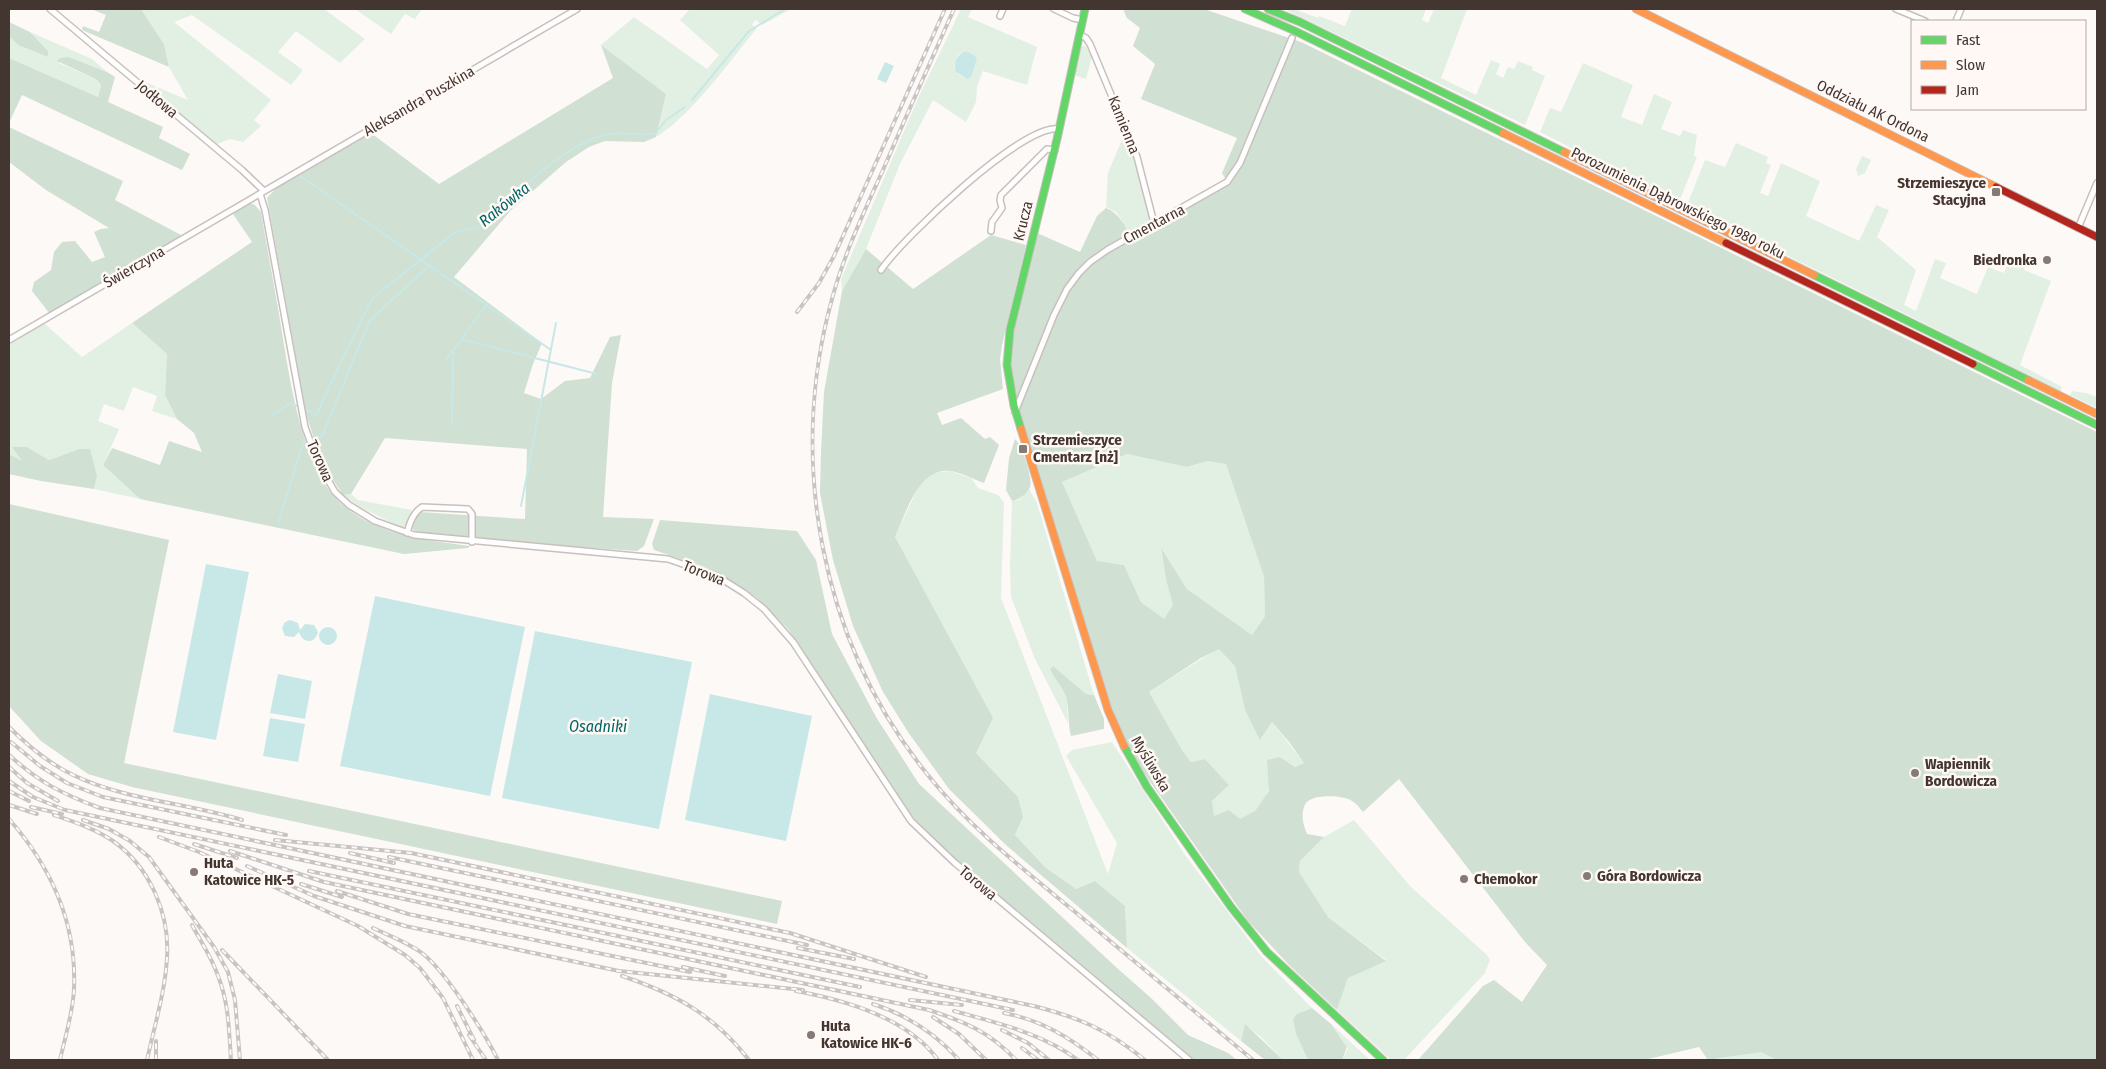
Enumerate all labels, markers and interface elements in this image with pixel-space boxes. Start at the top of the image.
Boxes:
legend [1911,20,2086,110]
text: Fast [1956,31,1980,49]
text: Slow [1956,56,1985,74]
street label: Aleksandra Puszkina [360,62,478,140]
street label: Jodłowa [132,76,182,122]
street label: Oddziału AK Ordona [1814,76,1932,146]
text: Jam [1956,81,1979,99]
street label: Kamienna [1104,93,1144,157]
street label: Porozumienia Dąbrowskiego 1980 roku [1568,143,1788,263]
place label: Strzemieszyce Stacyjna [1897,174,1987,209]
water label: Rakówka [475,178,533,231]
marker: Strzemieszyce Stacyjna [1990,186,2002,198]
street label: Krucza [1009,199,1037,243]
street label: Cmentarna [1120,200,1188,248]
street label: Świerczyna [100,242,168,292]
place label: Biedronka [1973,251,2038,269]
marker: Biedronka [2041,254,2053,266]
place label: Strzemieszyce Cmentarz [nż] [1033,431,1122,466]
street label: Torowa [303,437,337,485]
marker: Strzemieszyce Cmentarz [nż] [1017,443,1029,455]
street label: Torowa [680,556,728,590]
water label: Osadniki [569,717,627,736]
street label: Myśliwska [1127,733,1175,795]
place label: Wapiennik Bordowicza [1925,755,1998,790]
marker: Wapiennik Bordowicza [1909,767,1921,779]
place label: Huta Katowice HK-5 [204,854,294,889]
street label: Torowa [955,862,1001,904]
marker: Huta Katowice HK-5 [188,866,200,878]
place label: Góra Bordowicza [1597,867,1702,885]
place label: Chemokor [1474,870,1538,888]
marker: Góra Bordowicza [1581,870,1593,882]
marker: Chemokor [1458,873,1470,885]
place label: Huta Katowice HK-6 [821,1017,912,1052]
marker: Huta Katowice HK-6 [805,1029,817,1041]

